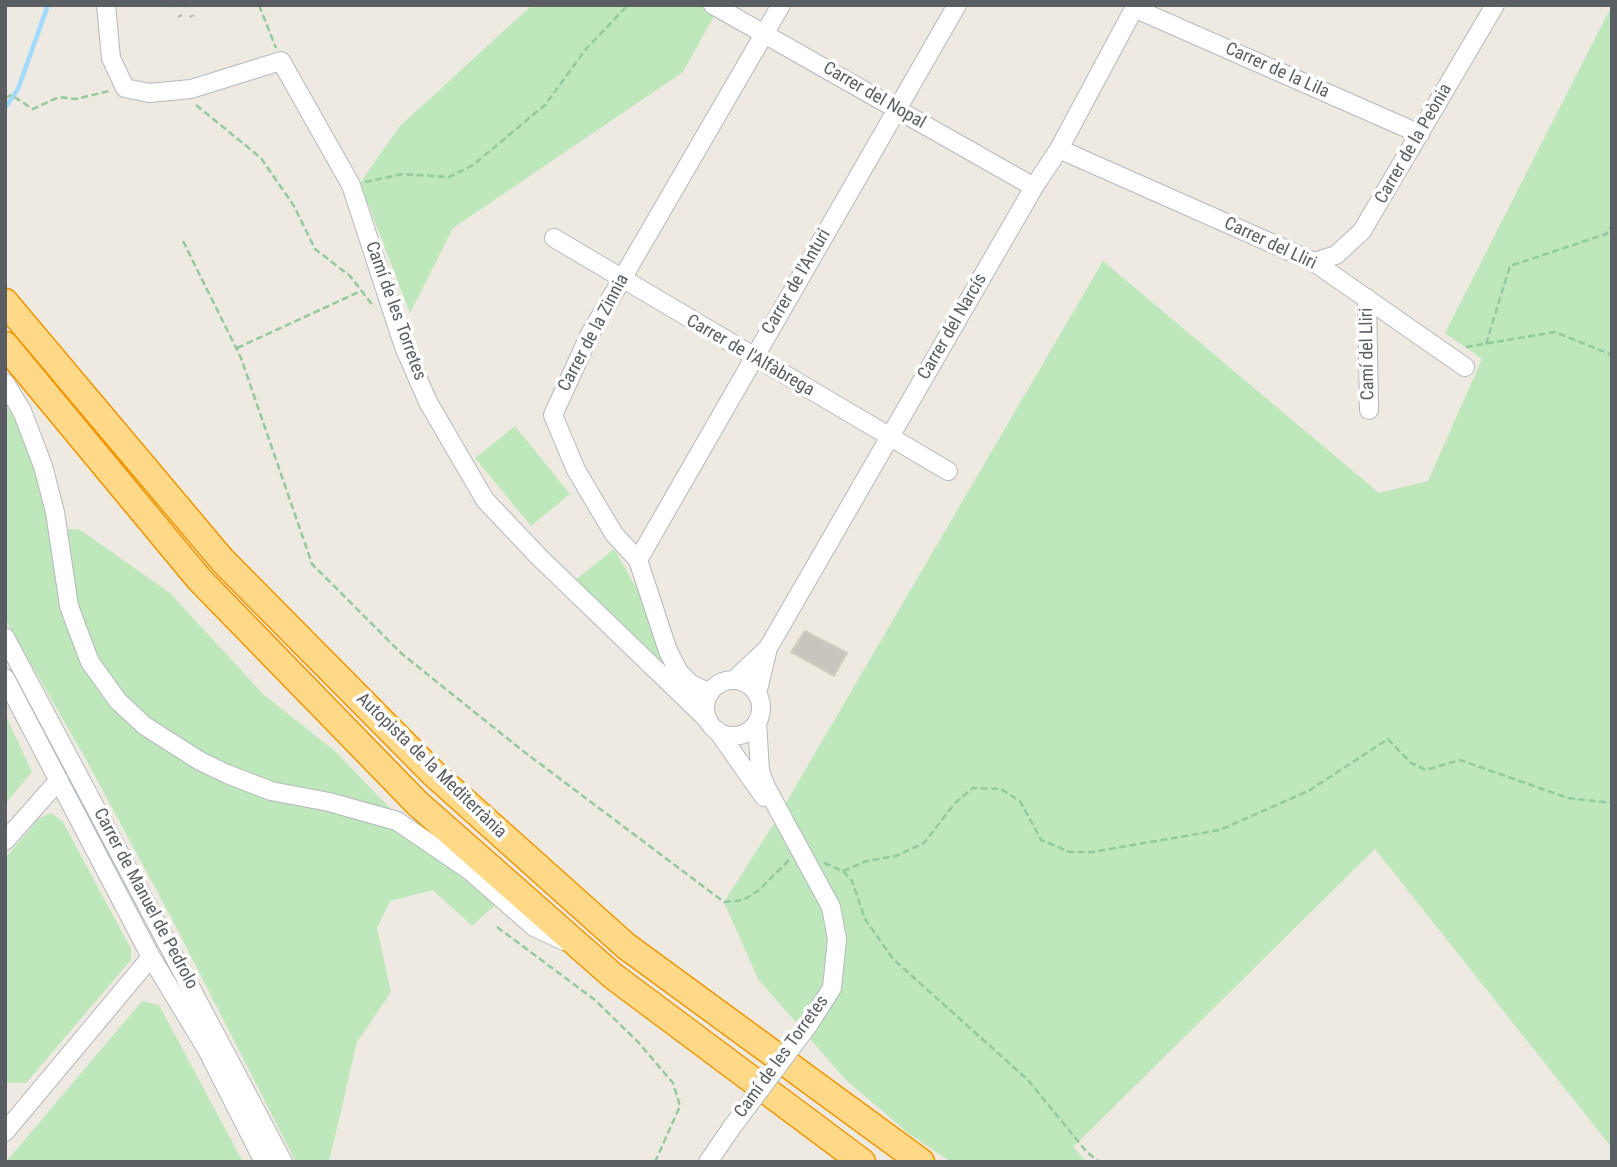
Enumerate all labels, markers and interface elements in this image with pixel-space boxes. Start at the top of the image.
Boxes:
street label: Carrer de la Lila [1222,38,1332,104]
street label: Carrer del Nopal [819,58,929,134]
street label: Carrer de la Peònia [1371,80,1457,208]
street label: Carrer del Lliri [1220,213,1320,275]
street label: Carrer de l'Anturi [758,225,836,339]
street label: Camí de les Torretes [360,239,430,383]
street label: Carrer del Narcís [914,270,992,384]
street label: Carrer de la Zinnia [554,271,634,395]
street label: Camí del Lliri [1356,307,1380,401]
street label: Carrer de l'Alfàbrega [682,311,818,401]
street label: Autopista de la Mediterrània [351,689,511,843]
street label: Carrer de Manuel de Pedrolo [88,805,202,993]
street label: Camí de les Torretes [730,992,834,1122]

